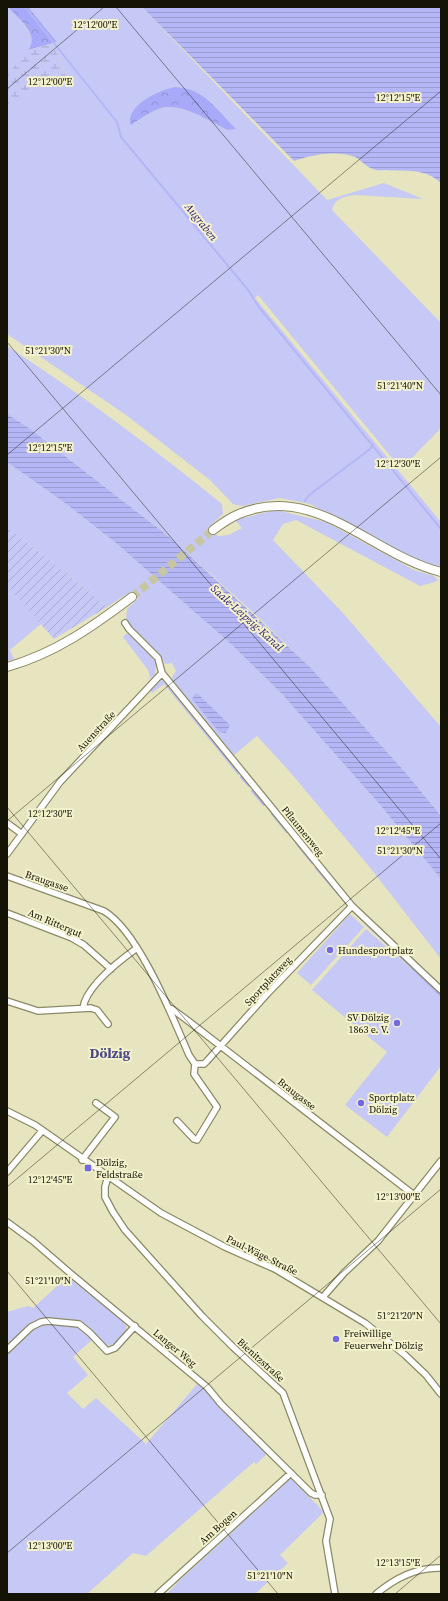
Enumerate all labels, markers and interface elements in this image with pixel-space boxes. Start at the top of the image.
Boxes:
text: 12°12'00"E [73,18,117,31]
text: 12°12'00"E [28,75,72,88]
text: 12°12'15"E [376,91,420,104]
water label: Augraben [181,199,221,245]
text: 51°21'30"N [25,344,71,357]
text: 51°21'40"N [377,379,423,392]
text: 12°12'15"E [28,441,72,454]
text: 12°12'30"E [376,457,420,470]
water label: Saale-Leipzig-Kanal [207,581,287,655]
street label: Auenstraße [74,708,118,754]
street label: Pflaumenweg [279,803,327,859]
text: 12°12'30"E [28,807,72,820]
text: 12°12'45"E [376,824,420,837]
text: 51°21'30"N [377,844,423,857]
street label: Braugasse [24,868,70,894]
street label: Am Rittergut [26,906,85,941]
place label: Hundesportplatz [338,944,414,957]
marker: Hundesportplatz [325,945,335,955]
street label: Sportplatzweg [242,953,294,1009]
place label: SV Dölzig 1863 e. V. [347,1011,389,1036]
marker: SV Dölzig 1863 e. V. [392,1018,402,1028]
district label: Dölzig [90,1043,131,1063]
street label: Braugasse [275,1075,319,1113]
place label: Sportplatz Dölzig [369,1091,415,1116]
marker: Sportplatz Dölzig [356,1098,366,1108]
place label: Dölzig, Feldstraße [96,1156,143,1181]
marker: Dölzig, Feldstraße [83,1163,93,1173]
text: 12°12'45"E [28,1173,72,1186]
text: 12°13'00"E [376,1190,420,1203]
street label: Paul-Wäge-Straße [224,1232,300,1278]
text: 51°21'10"N [25,1274,71,1287]
text: 51°21'20"N [377,1309,423,1322]
street label: Langer Weg [151,1326,199,1370]
place label: Freiwillige Feuerwehr Dölzig [344,1327,423,1352]
marker: Freiwillige Feuerwehr Dölzig [331,1334,341,1344]
street label: Bienitzstraße [235,1335,287,1385]
street label: Am Bogen [197,1507,239,1547]
text: 12°13'00"E [28,1539,72,1552]
text: 12°13'15"E [376,1556,420,1569]
text: 51°21'10"N [247,1569,293,1582]

